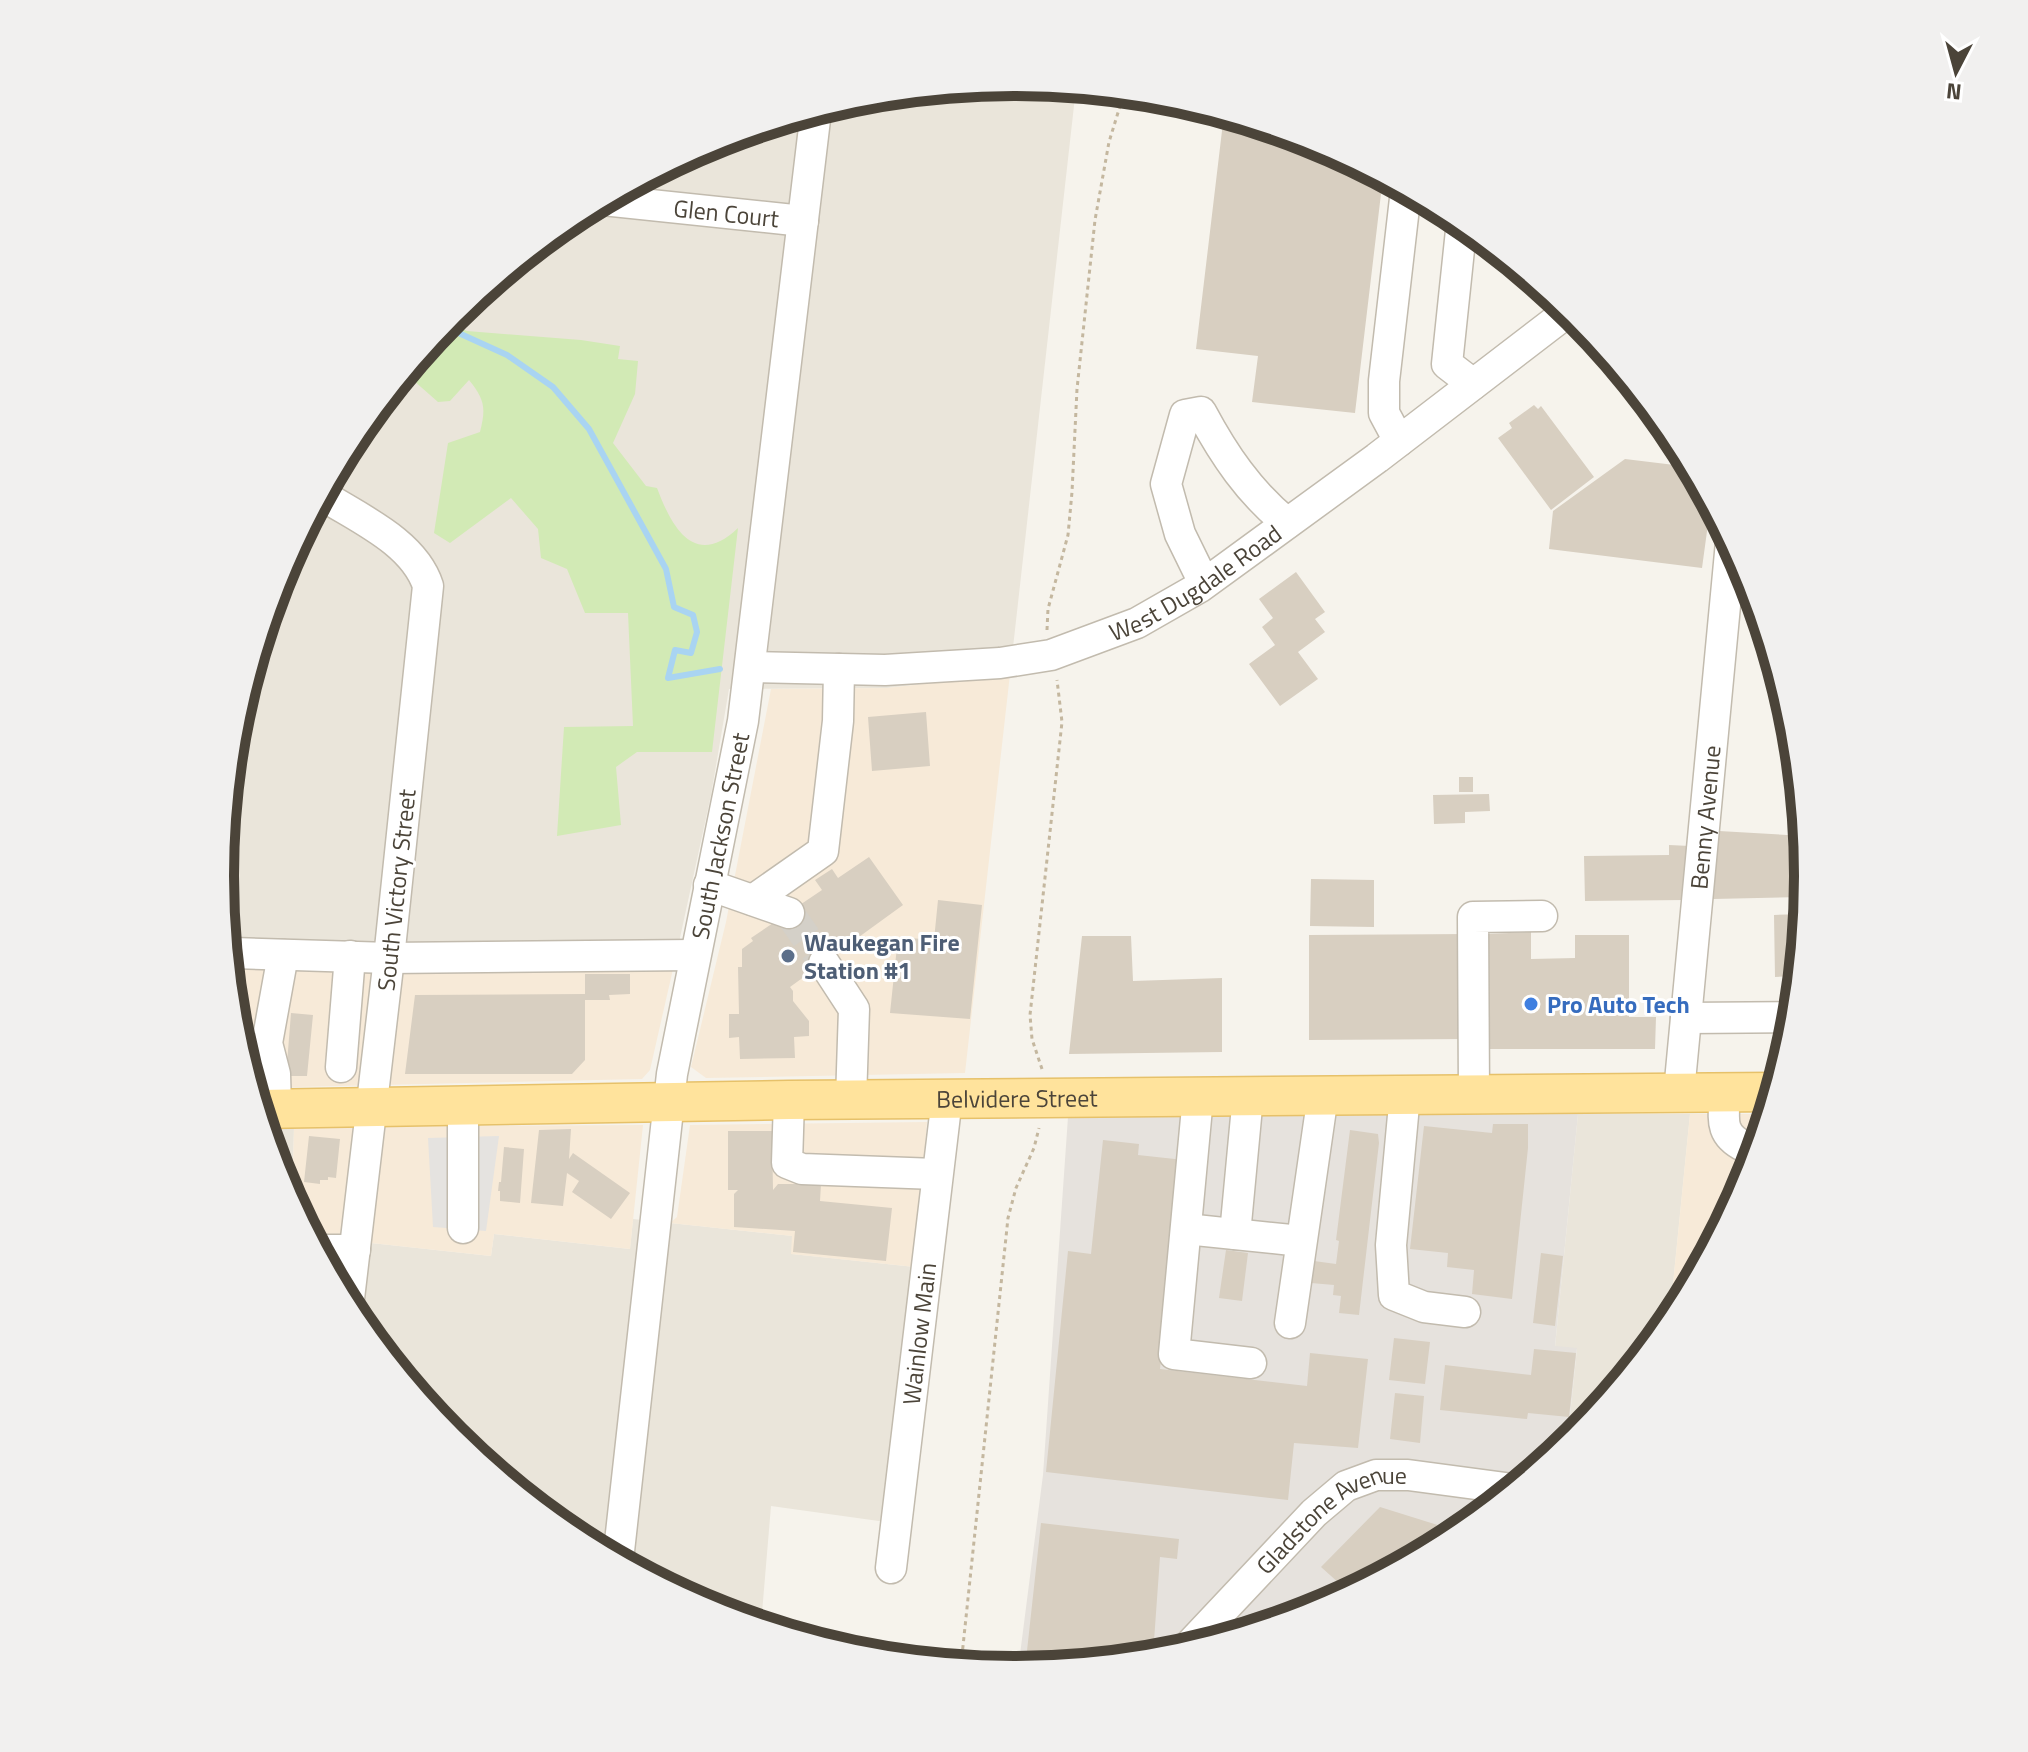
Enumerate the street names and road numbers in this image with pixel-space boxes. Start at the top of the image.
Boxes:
street label: Glen Court [672,190,781,236]
street label: West Dugdale Road [1104,515,1289,650]
street label: South Jackson Street [682,729,758,942]
street label: Benny Avenue [1680,744,1730,891]
street label: South Victory Street [367,787,425,993]
street label: Belvidere Street [936,1079,1098,1117]
street label: Wainlow Main [893,1260,945,1407]
street label: Gladstone Avenue [1247,1456,1407,1582]

